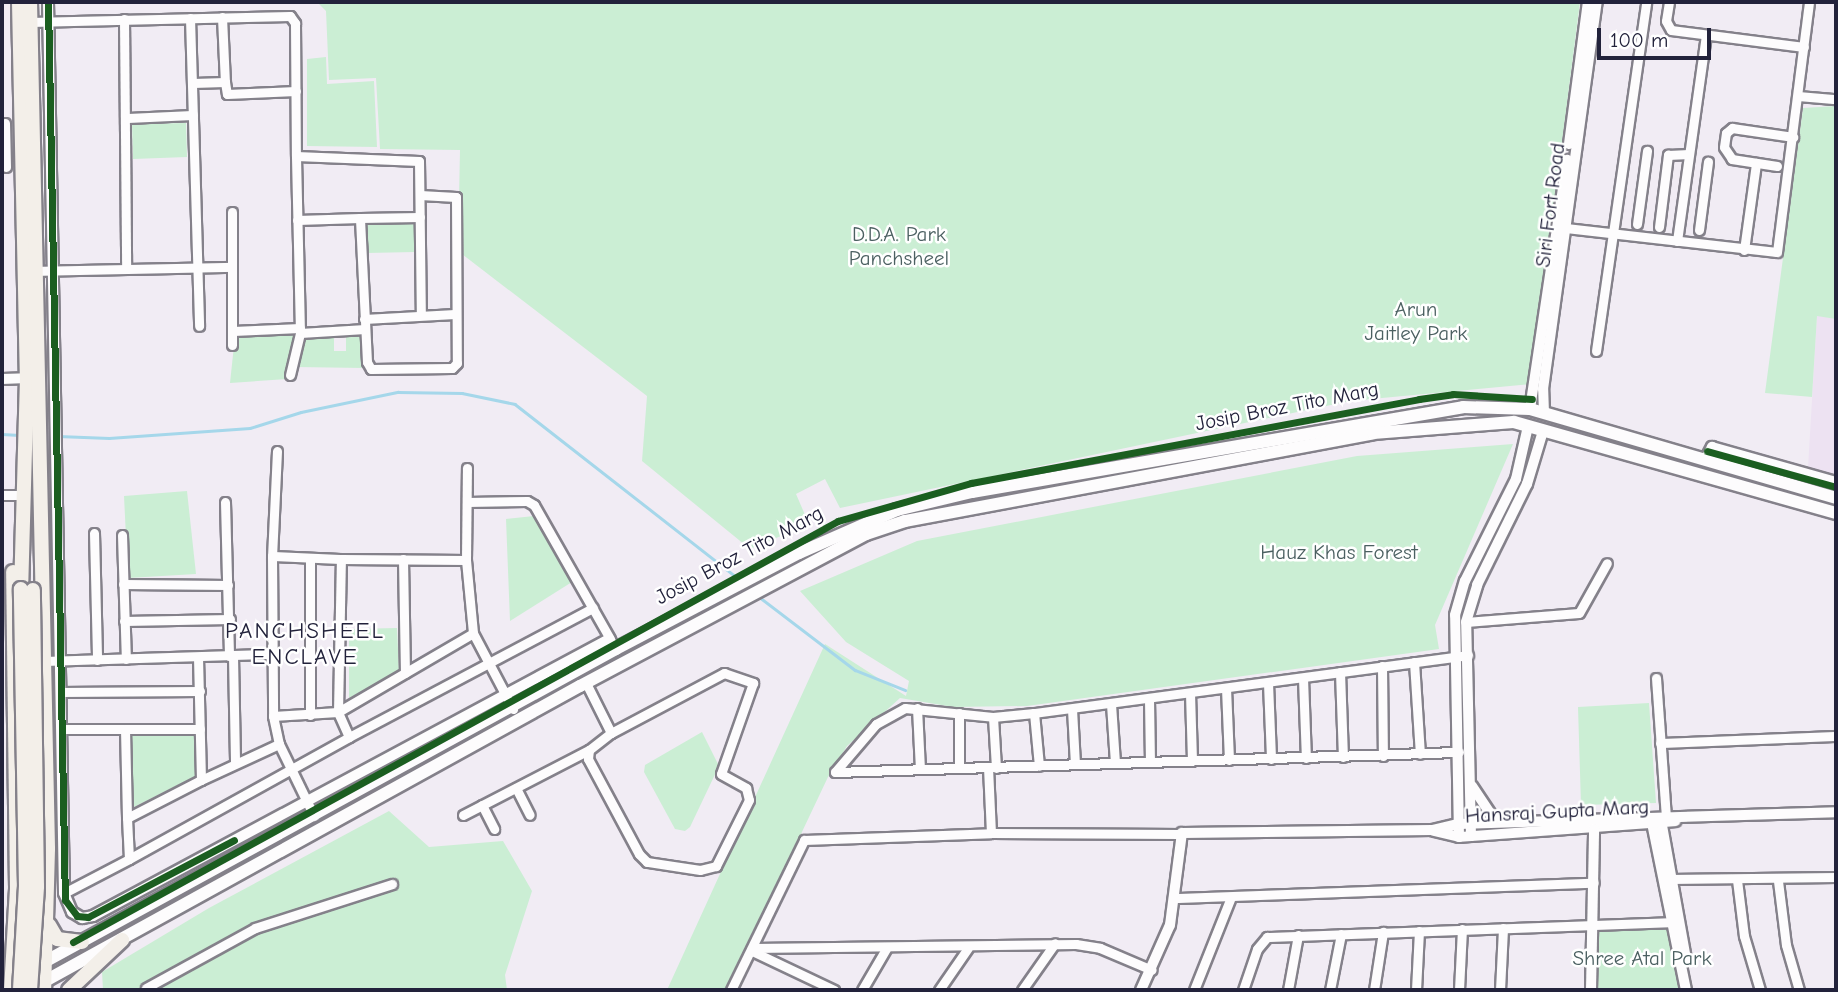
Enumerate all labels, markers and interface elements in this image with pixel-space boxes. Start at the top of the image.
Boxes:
scale bar [1600,14,1714,58]
text: 100 m [1610,28,1668,52]
street label: Siri Fort Road [1530,141,1570,269]
park label: D.D.A. Park Panchsheel [849,221,949,271]
park label: Arun Jaitley Park [1365,296,1467,346]
street label: Josip Broz Tito Marg [1193,376,1381,436]
street label: Josip Broz Tito Marg [651,500,827,610]
park label: Hauz Khas Forest [1260,539,1418,565]
district label: PANCHSHEEL ENCLAVE [226,617,384,671]
street label: Hansraj Gupta Marg [1464,794,1650,828]
park label: Shree Atal Park [1572,945,1712,971]

